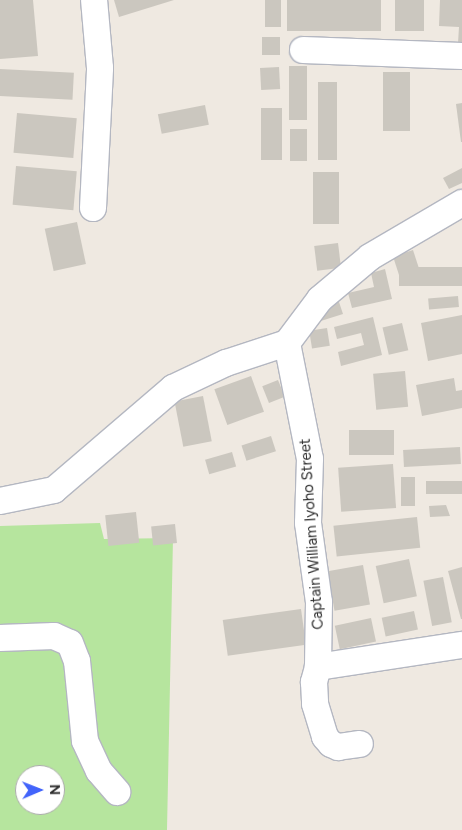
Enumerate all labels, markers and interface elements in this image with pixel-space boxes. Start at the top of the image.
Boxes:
street label: Captain William Iyoho Street [296,438,328,630]
north arrow [15,765,65,815]
text: N [46,784,63,795]

